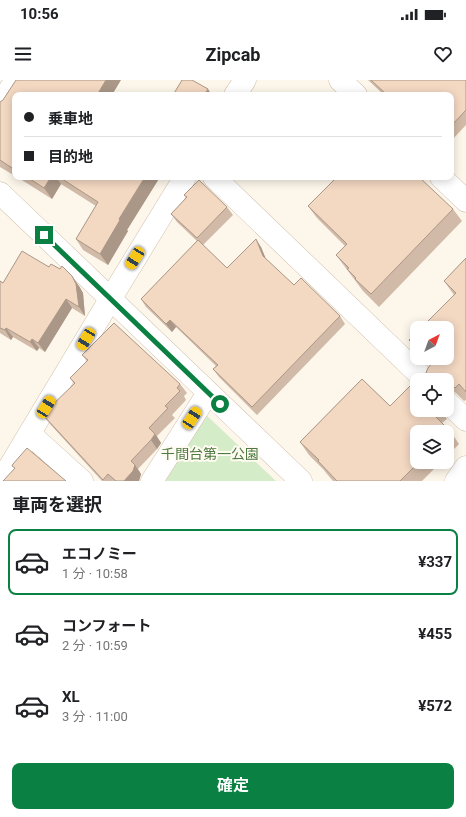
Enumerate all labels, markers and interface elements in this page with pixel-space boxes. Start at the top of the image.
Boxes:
text: 10:56 [20,5,59,23]
icon: menu [12,43,34,65]
icon: heart [432,43,454,65]
text: Zipcab [206,44,260,65]
text: 乗車地 [48,110,93,128]
text: 目的地 [48,148,93,166]
route end [35,226,53,244]
car [124,245,146,271]
north arrow [410,321,454,365]
map controls [410,321,454,469]
car [75,326,97,352]
button: locate [410,373,454,417]
car [35,394,57,420]
route start [211,395,229,413]
car [180,405,204,431]
button: layers [410,425,454,469]
park label: 千間台第一公園 [161,446,259,462]
text: 車両を選択 [12,494,102,515]
icon: car [14,544,50,580]
text: エコノミー [62,545,137,563]
text: ¥337 [418,553,452,571]
text: 1 分 · 10:58 [62,566,128,581]
icon: car [14,616,50,652]
text: コンフォート [62,617,152,635]
text: ¥455 [418,625,452,643]
text: 2 分 · 10:59 [62,638,128,653]
icon: car [14,688,50,724]
text: XL [62,688,80,706]
text: ¥572 [418,697,452,715]
text: 3 分 · 11:00 [62,709,128,724]
button: 確定 [12,763,454,809]

